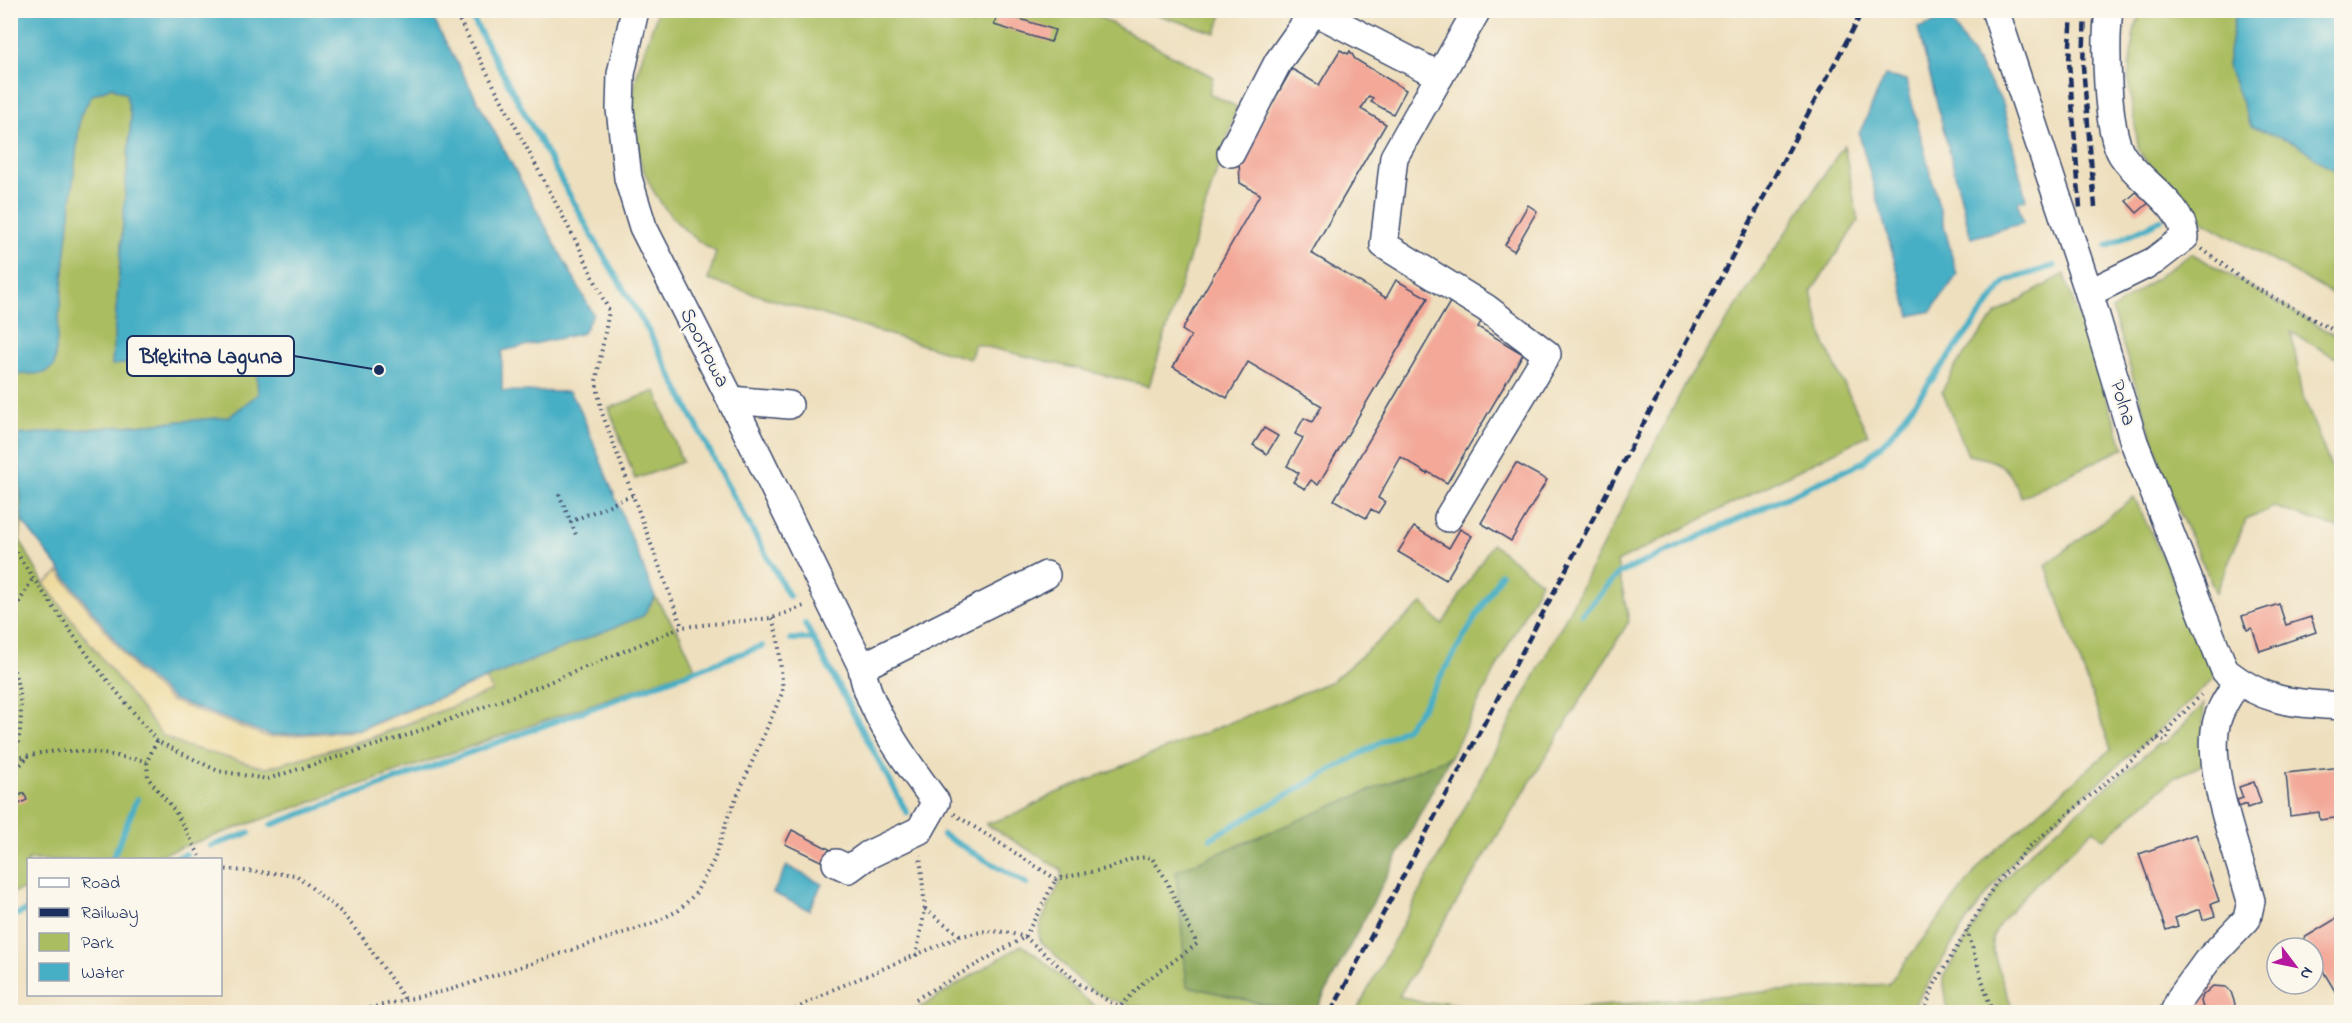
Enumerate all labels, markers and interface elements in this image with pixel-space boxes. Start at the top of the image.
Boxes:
street label: Sportowa [671,303,737,393]
callout: Błękitna Laguna [127,336,294,376]
text: Błękitna Laguna [139,342,282,375]
street label: Polna [2101,376,2143,430]
legend [27,858,222,996]
text: Road [81,871,120,897]
text: Railway [81,901,138,927]
text: Park [81,931,114,957]
north arrow [2265,936,2325,996]
text: Water [81,961,125,987]
text: N [2293,962,2319,984]

